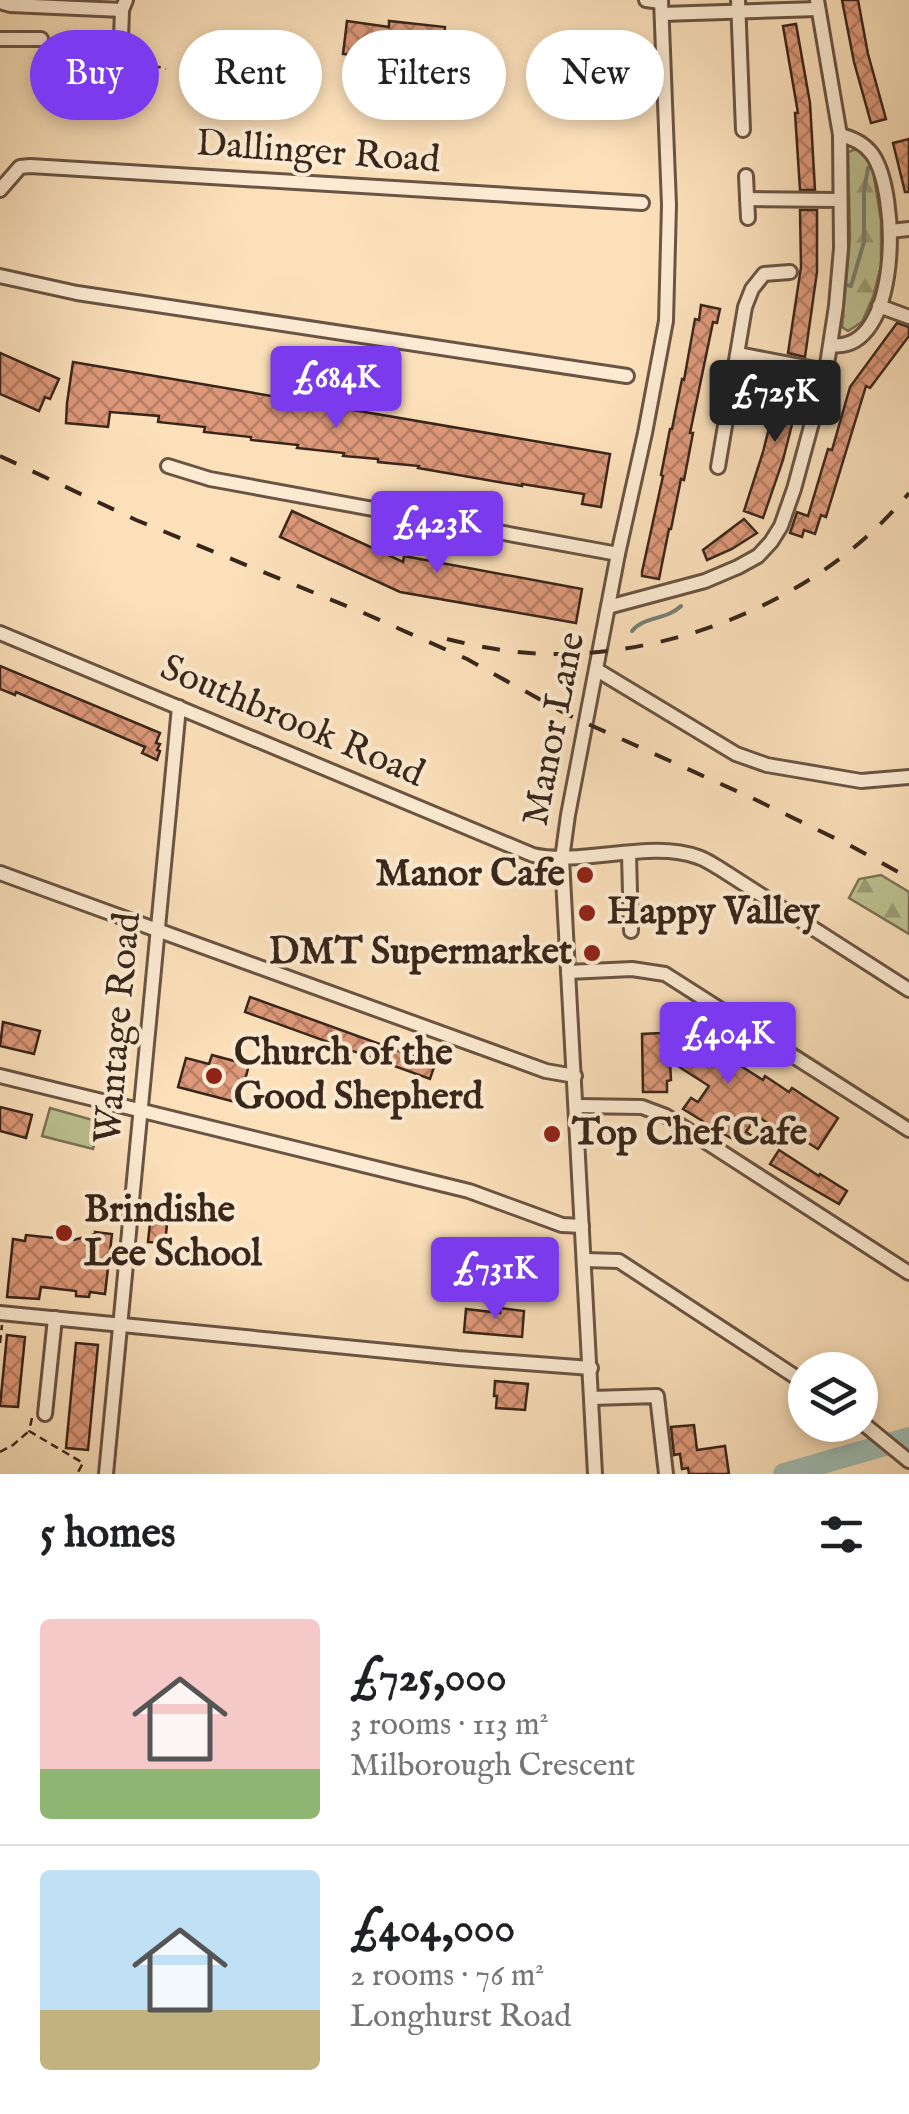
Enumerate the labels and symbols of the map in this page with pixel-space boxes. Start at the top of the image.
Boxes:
street label: Dallinger Road [194,121,442,186]
pin: £684K [266,346,406,431]
pin: £725K [705,360,845,445]
pin: £423K [367,491,507,576]
street label: Manor Lane [513,628,597,830]
street label: Southbrook Road [153,645,432,800]
place label: Manor Cafe [375,851,566,899]
marker: Manor Cafe [574,864,596,886]
place label: Happy Valley [607,889,821,937]
marker: Happy Valley [576,902,598,924]
street label: Wantage Road [85,910,153,1146]
place label: DMT Supermarket [269,929,572,977]
marker: DMT Supermarket [581,942,603,964]
pin: £404K [658,1002,798,1087]
place label: Church of the Good Shepherd [234,1030,484,1122]
marker: Church of the Good Shepherd [203,1065,225,1087]
place label: Top Chef Cafe [571,1110,808,1158]
marker: Top Chef Cafe [541,1123,563,1145]
place label: Brindishe Lee School [84,1187,262,1279]
marker: Brindishe Lee School [53,1222,75,1244]
pin: £731K [425,1237,565,1322]

